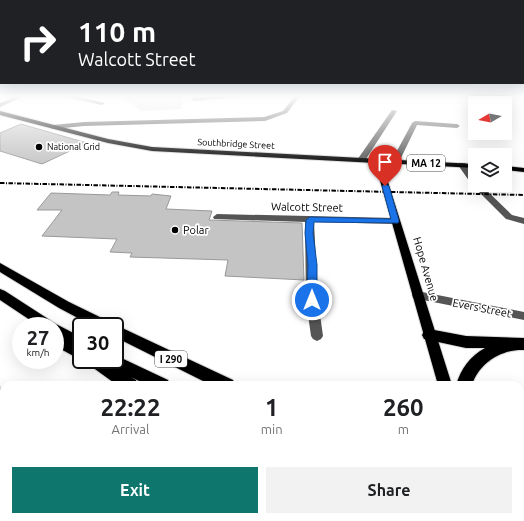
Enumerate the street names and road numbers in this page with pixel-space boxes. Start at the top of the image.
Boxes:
street label: Southbridge Street [197,137,275,151]
road number: MA 12 [407,155,445,171]
street label: Walcott Street [271,200,344,214]
street label: Hope Avenue [411,236,441,302]
street label: Evers Street [452,296,513,320]
road number: I 290 [155,351,187,367]

